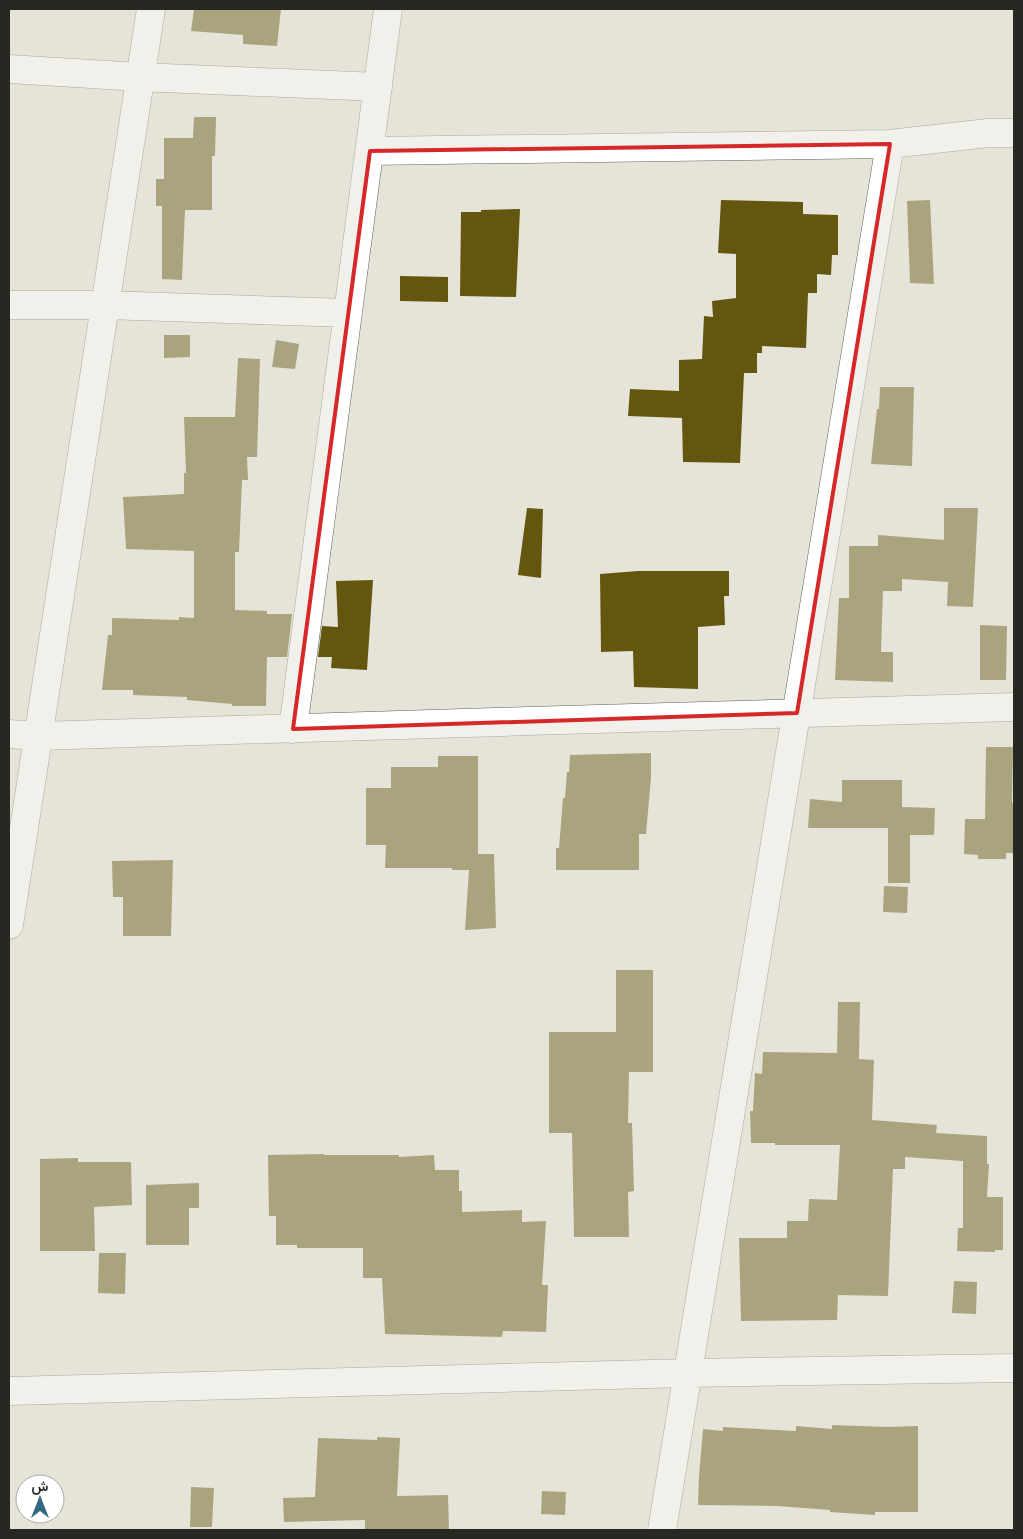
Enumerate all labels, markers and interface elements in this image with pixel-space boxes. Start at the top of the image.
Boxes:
north arrow [15,1474,65,1524]
text: ش [32,1478,49,1495]

